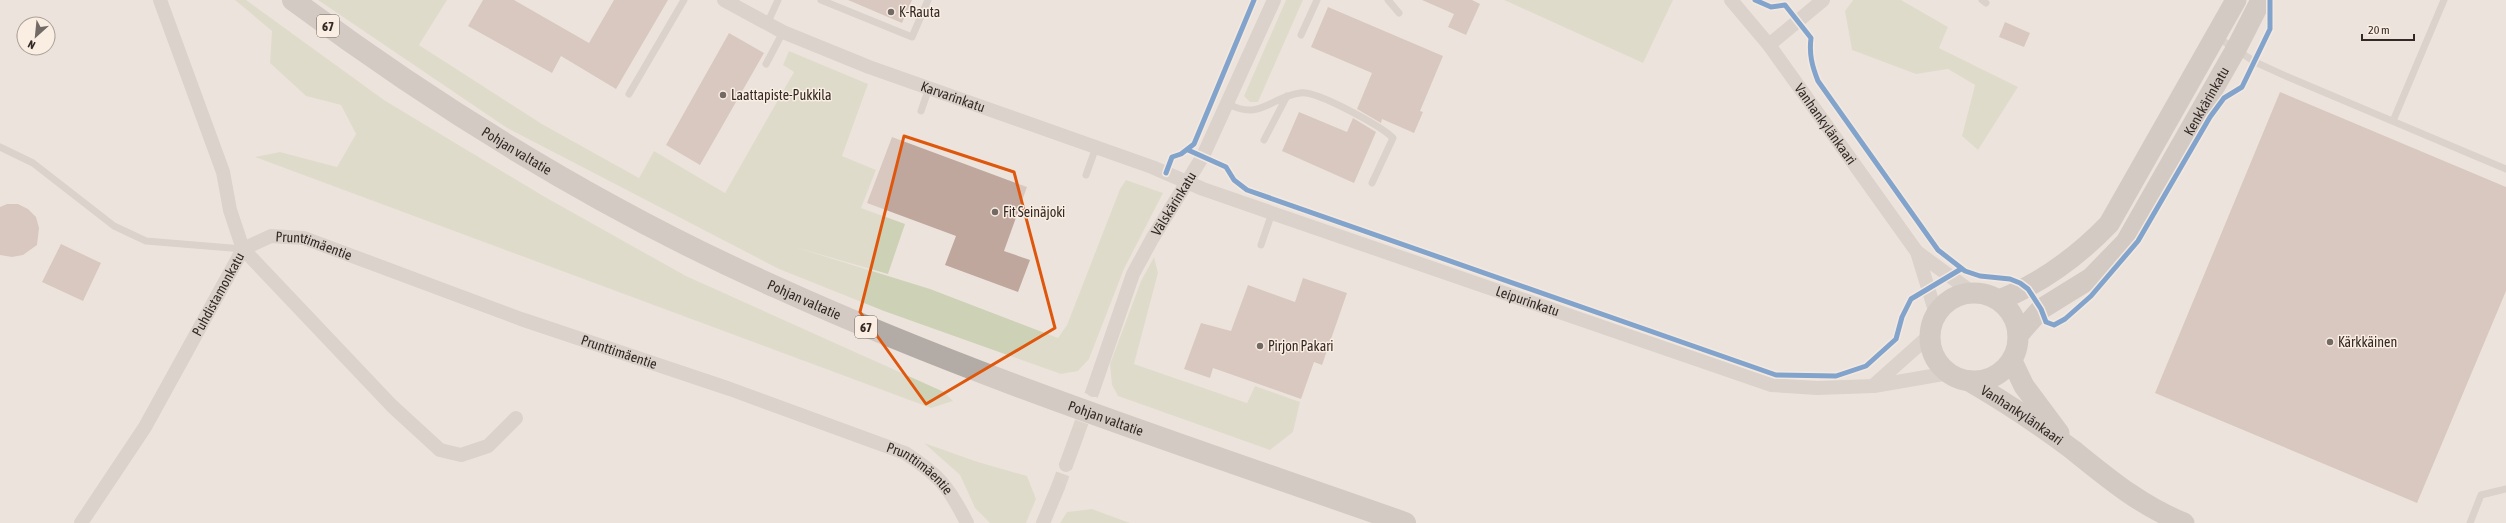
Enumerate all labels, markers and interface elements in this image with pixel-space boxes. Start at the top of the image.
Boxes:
place label: K-Rauta [899,4,940,20]
marker: K-Rauta [886,7,896,17]
road number: 67 [317,15,339,37]
north arrow [16,16,56,56]
scale bar [2362,16,2414,42]
text: 20 m [2368,23,2390,37]
text: N [26,38,37,52]
street label: Kenkkärinkatu [2181,64,2232,138]
street label: Karvarinkatu [919,78,987,115]
street label: Vanhankylänkaari [1791,81,1860,167]
place label: Laattapiste-Pukkila [731,87,832,103]
marker: Laattapiste-Pukkila [718,90,728,100]
street label: Pohjan valtatie [479,124,555,178]
street label: Välskärinkatu [1148,169,1199,239]
place label: Fit Seinäjoki [1003,204,1065,220]
marker: Fit Seinäjoki [990,207,1000,217]
street label: Prunttimäentie [275,228,354,263]
street label: Puhdistamonkatu [189,250,248,339]
street label: Pohjan valtatie [765,276,844,323]
street label: Leipurinkatu [1494,283,1561,319]
road number: 67 [855,316,877,338]
street label: Prunttimäentie [579,332,659,372]
place label: Kärkkäinen [2338,334,2397,350]
marker: Kärkkäinen [2325,337,2335,347]
place label: Pirjon Pakari [1268,338,1334,354]
marker: Pirjon Pakari [1255,341,1265,351]
street label: Vanhankylänkaari [1978,382,2066,448]
street label: Pohjan valtatie [1066,397,1145,439]
street label: Prunttimäentie [884,439,956,497]

